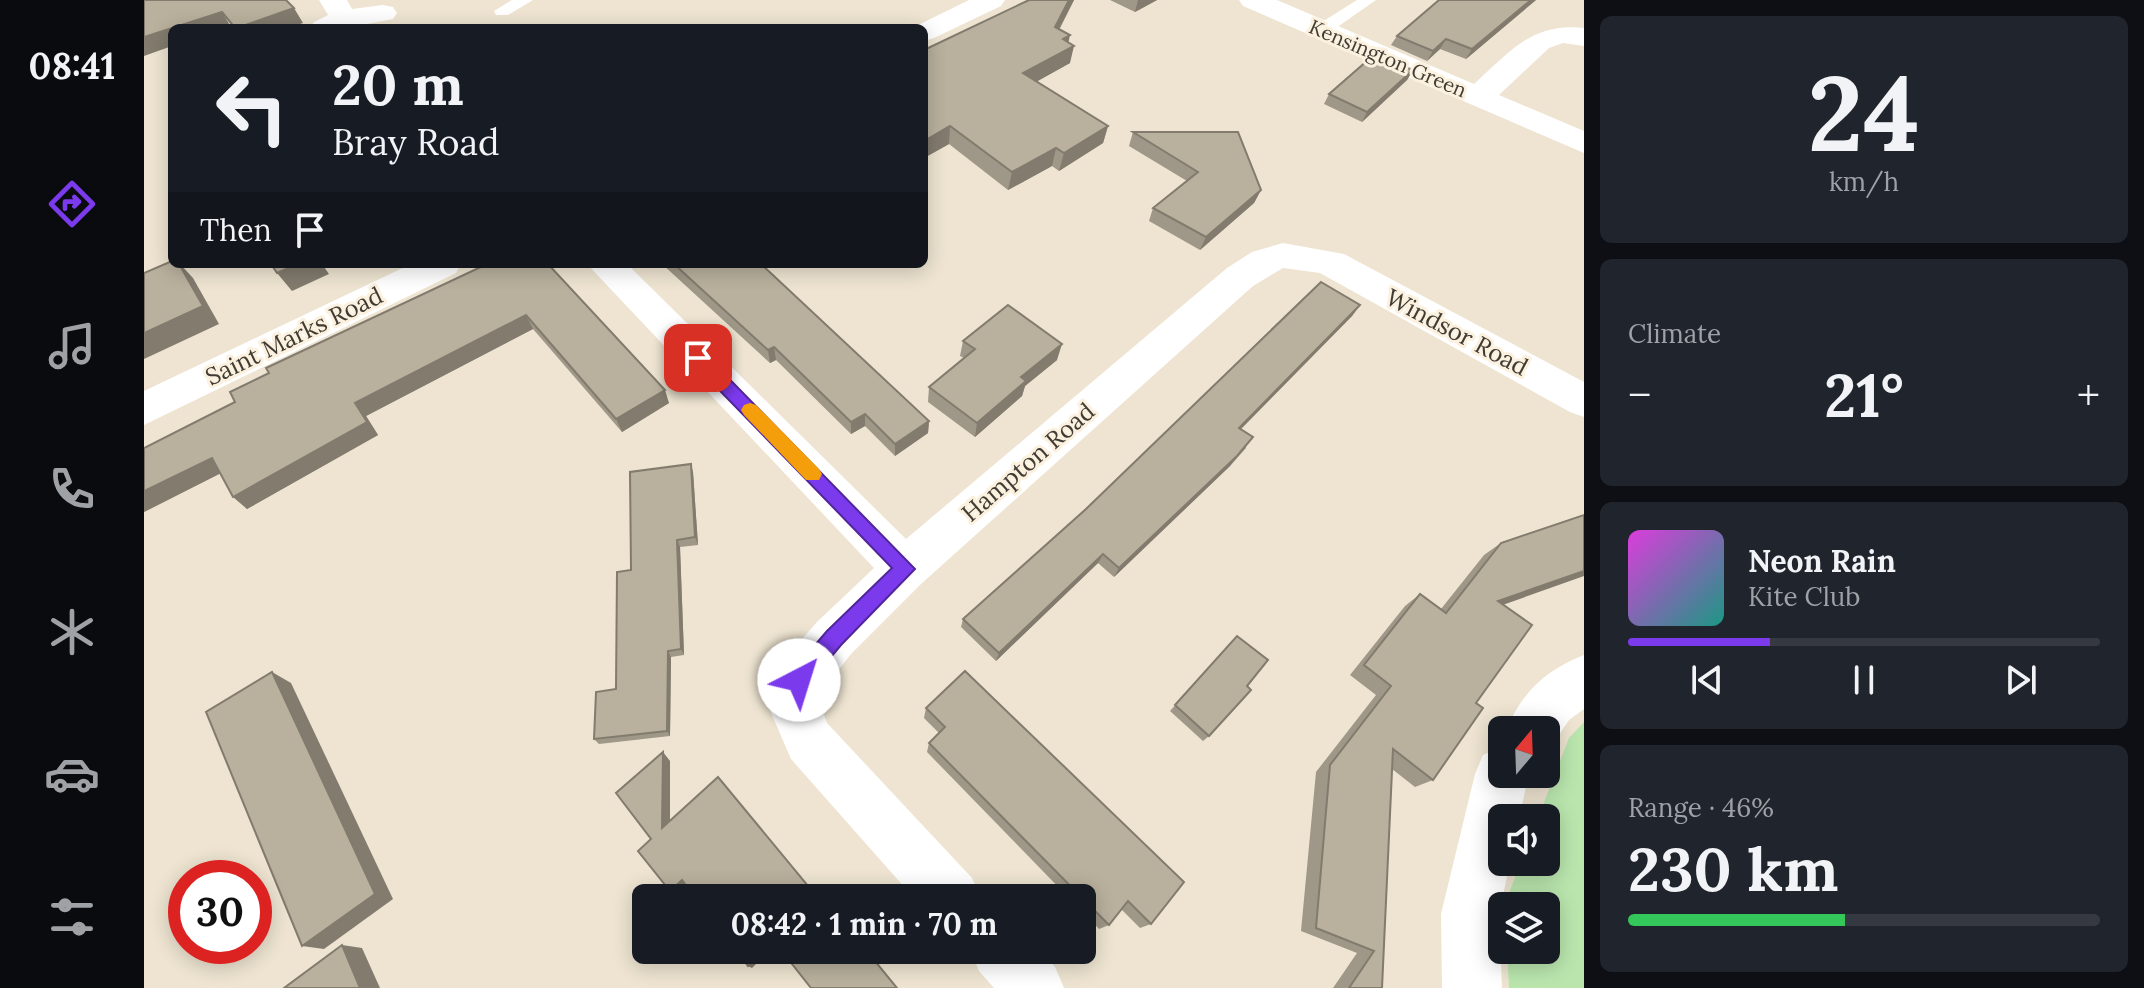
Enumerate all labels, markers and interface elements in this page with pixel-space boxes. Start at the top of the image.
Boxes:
street label: Kensington Green [1305,14,1471,102]
text: 08:41 [29,43,115,89]
text: 24 [1808,46,1920,179]
text: 20 m [332,49,464,120]
icon: left [200,56,304,160]
text: Bray Road [332,119,500,165]
text: km/h [1829,165,1899,198]
icon: directions [44,176,100,232]
icon: arrive [288,208,332,252]
text: Then [200,211,272,249]
street label: Saint Marks Road [200,280,388,392]
street label: Windsor Road [1381,282,1533,382]
text: Climate [1628,317,1721,350]
icon: music [44,318,100,374]
pin [664,324,732,392]
icon: arrive [676,336,720,380]
text: 21° [1824,357,1904,433]
text: − [1628,367,1651,423]
text: + [2077,367,2100,423]
street label: Hampton Road [955,396,1101,528]
icon: phone [44,461,100,517]
text: Neon Rain [1748,542,1896,580]
text: Kite Club [1748,580,1860,613]
icon: climate [44,604,100,660]
position arrow [757,638,841,722]
icon: previous [1685,658,1729,702]
icon: pause [1842,658,1886,702]
icon: next [1999,658,2043,702]
north arrow [1488,716,1560,788]
map controls [1488,716,1560,964]
icon: car [44,746,100,802]
text: Range · 46% [1628,791,1774,824]
button: sound [1488,804,1560,876]
text: 230 km [1628,831,1838,907]
speed limit sign: 30 [168,860,272,964]
icon: filters [44,889,100,945]
button: layers [1488,892,1560,964]
text: 08:42 · 1 min · 70 m [731,905,997,943]

